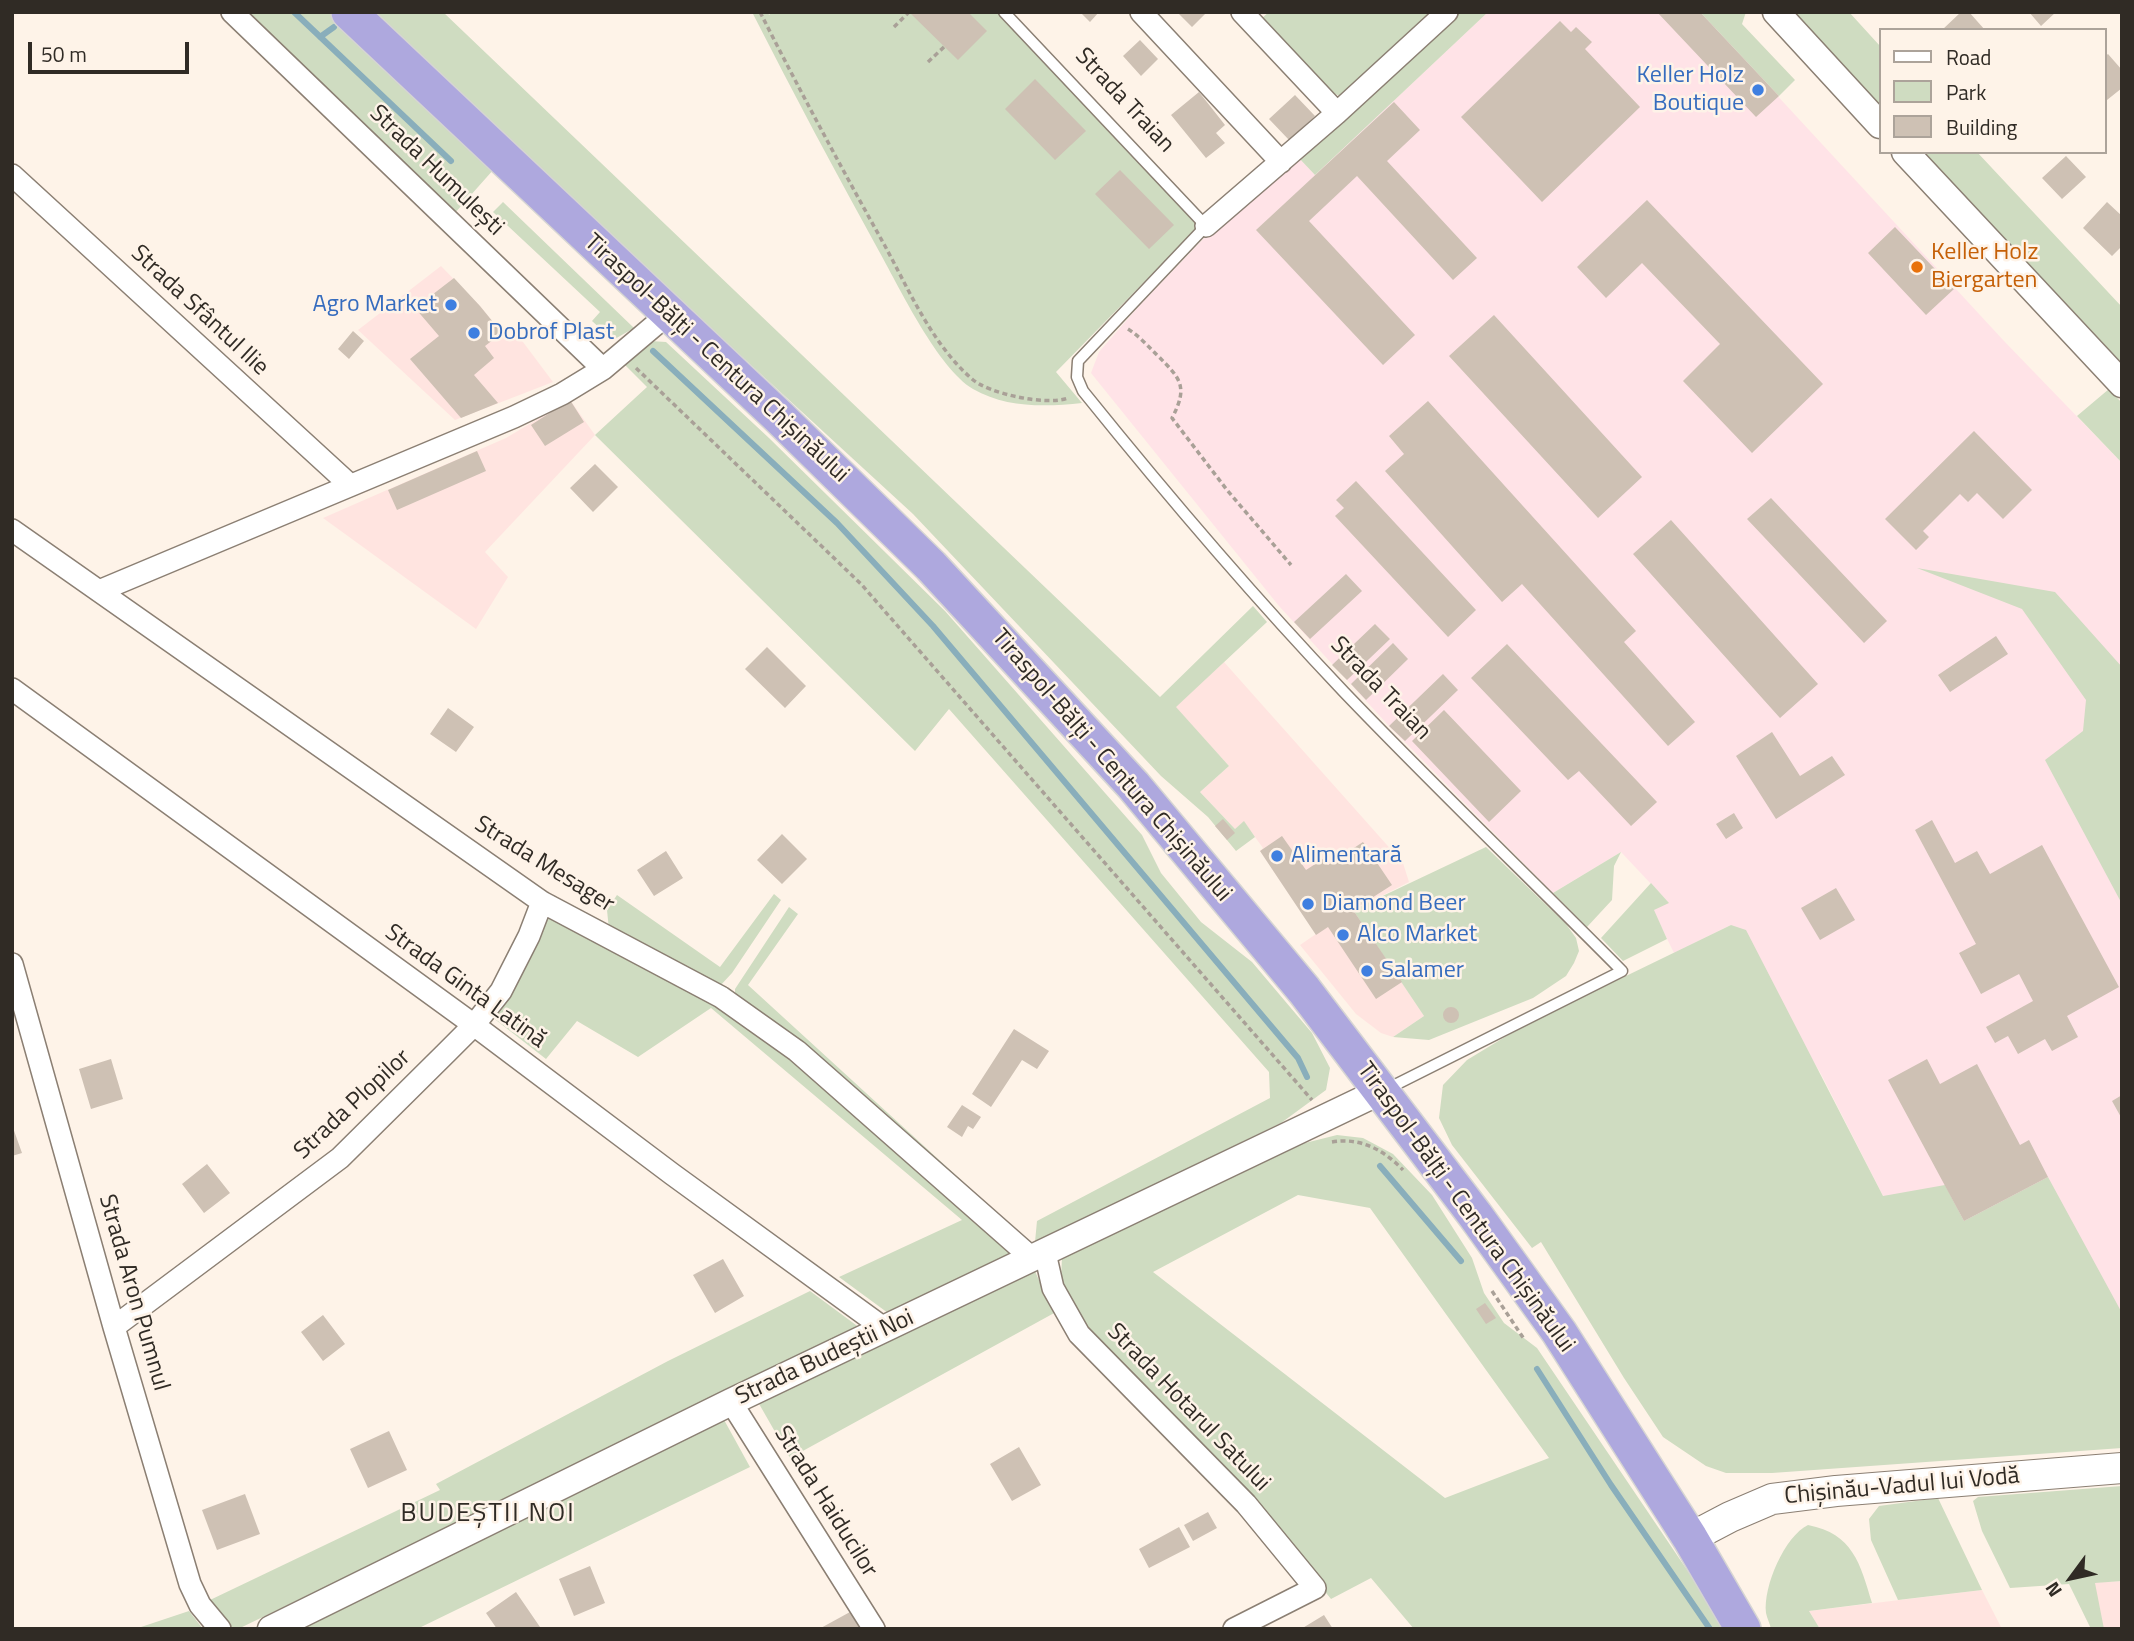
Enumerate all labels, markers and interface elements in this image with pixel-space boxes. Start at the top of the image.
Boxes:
scale bar [32,28,192,72]
legend [1878,28,2106,154]
text: 50 m [41,38,87,70]
text: Road [1946,41,1991,73]
street label: Strada Traian [1068,43,1180,159]
place label: Keller Holz Boutique [1637,62,1744,118]
text: Park [1946,76,1986,108]
marker: Keller Holz Boutique [1750,82,1766,98]
street label: Strada Humulești [363,100,509,242]
text: Building [1946,111,2017,143]
street label: Tiraspol-Bălţi - Centura Chișinăului [578,229,854,489]
place label: Keller Holz Biergarten [1931,239,2038,295]
street label: Strada Sfântul Ilie [124,240,274,382]
marker: Keller Holz Biergarten [1909,259,1925,275]
place label: Agro Market [312,291,437,319]
marker: Agro Market [443,297,459,313]
place label: Dobrof Plast [488,319,614,347]
marker: Dobrof Plast [466,325,482,341]
street label: Tiraspol-Bălţi - Centura Chișinăului [985,624,1237,908]
street label: Strada Traian [1324,631,1436,747]
street label: Strada Mesager [469,810,619,920]
place label: Alimentară [1291,842,1402,870]
marker: Alimentară [1269,848,1285,864]
place label: Diamond Beer [1322,890,1466,918]
marker: Diamond Beer [1300,896,1316,912]
street label: Strada Ginta Latină [379,919,551,1055]
place label: Alco Market [1357,921,1477,949]
marker: Alco Market [1335,927,1351,943]
place label: Salamer [1381,957,1464,985]
marker: Salamer [1359,963,1375,979]
street label: Strada Plopilor [289,1044,417,1166]
street label: Tiraspol-Bălţi - Centura Chișinăului [1350,1057,1580,1359]
street label: Strada Aron Pumnul [91,1191,175,1395]
street label: Strada Budeștii Noi [731,1304,919,1412]
street label: Strada Hotarul Satului [1100,1318,1276,1498]
street label: Strada Haiducilor [767,1421,883,1583]
street label: Chișinău-Vadul lui Vodă [1783,1462,2021,1512]
district label: BUDEŞTII NOI [402,1499,574,1531]
north arrow [2036,1543,2106,1613]
text: N [2037,1576,2069,1603]

